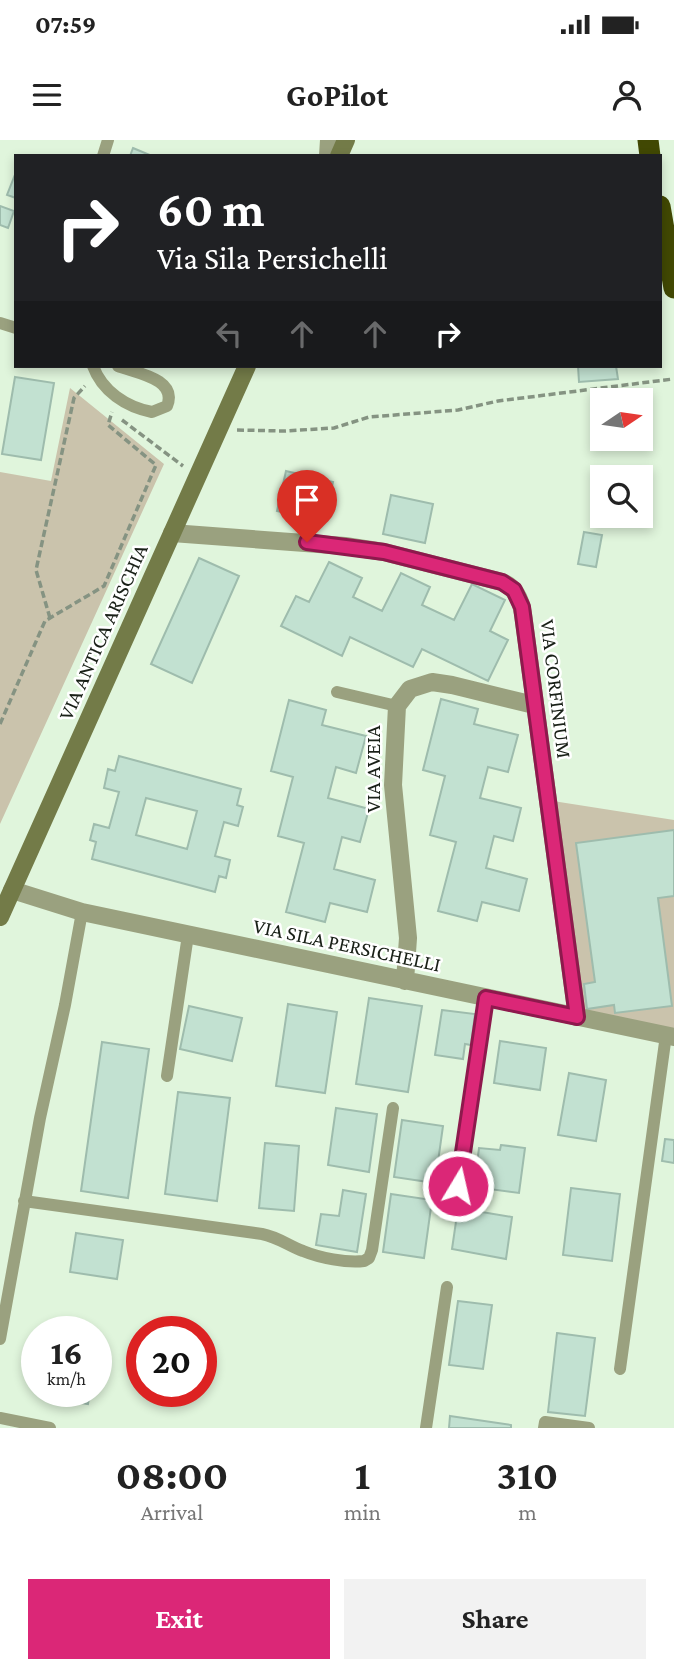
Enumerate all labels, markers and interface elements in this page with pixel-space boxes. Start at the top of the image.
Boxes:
text: 07:59 [35,10,96,39]
icon: menu [28,76,66,114]
icon: person [608,76,646,114]
text: GoPilot [286,77,388,113]
icon: right [42,182,133,273]
text: 60 m [157,182,264,237]
text: Via Sila Persichelli [157,240,388,276]
icon: left [210,315,248,353]
icon: ahead [283,315,321,353]
icon: ahead [356,315,394,353]
icon: right [429,315,467,353]
north arrow [590,388,653,452]
map controls [590,388,653,528]
button: search [590,465,653,528]
pin [277,470,337,542]
icon: arrive [288,481,326,519]
street label: VIA ANTICA ARISCHIA [53,540,153,724]
street label: VIA CORFINIUM [536,618,576,760]
street label: VIA AVEIA [361,725,385,813]
street label: VIA SILA PERSICHELLI [251,913,443,977]
position arrow [421,1149,495,1223]
speed limit sign: 20 [126,1316,217,1407]
text: 16 [50,1333,83,1372]
text: km/h [47,1369,86,1389]
text: 08:00 [116,1451,228,1498]
text: 1 [355,1451,370,1498]
text: 310 [497,1451,558,1498]
text: Arrival [141,1499,203,1525]
text: min [344,1499,381,1525]
text: m [518,1499,537,1525]
button: Exit [28,1579,330,1659]
button: Share [344,1579,646,1659]

